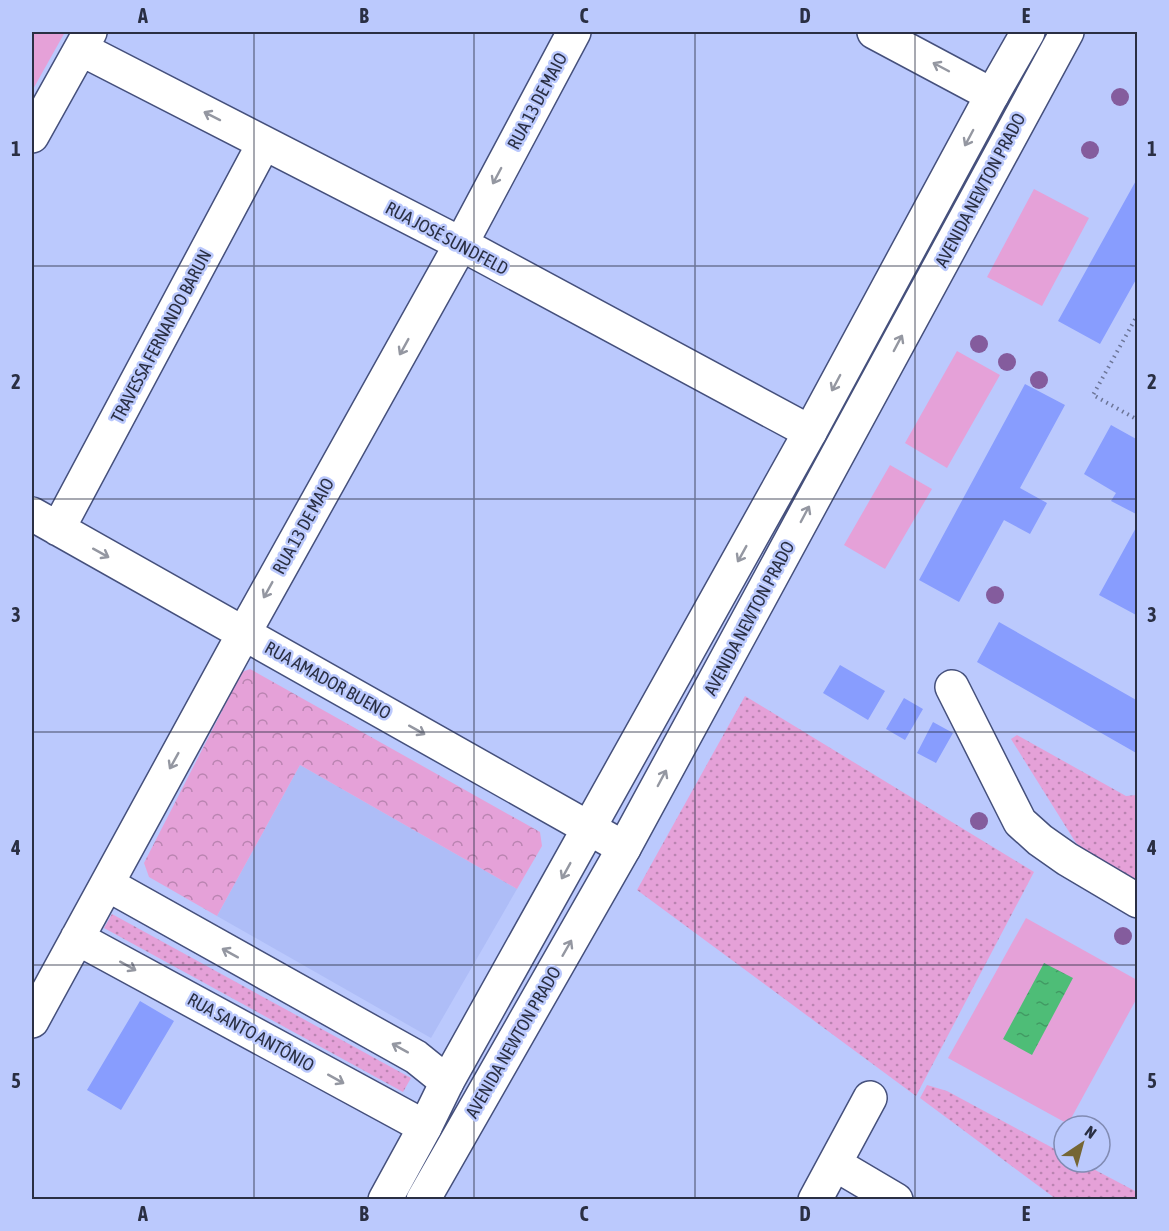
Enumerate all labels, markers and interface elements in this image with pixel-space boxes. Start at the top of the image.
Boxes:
text: A [137,4,148,27]
text: B [359,4,369,27]
text: C [580,4,589,27]
text: D [799,4,811,27]
text: E [1022,4,1031,27]
street label: RUA 13 DE MAIO [503,49,571,153]
one-way arrow [932,61,950,72]
street label: AVENIDA NEWTON PRADO [931,109,1029,271]
one-way arrow [204,110,221,122]
one-way arrow [963,128,974,146]
text: 1 [11,137,21,160]
text: 1 [1147,137,1157,160]
one-way arrow [491,166,502,184]
street label: RUA JOSÉ SUNDFELD [382,197,512,279]
street label: TRAVESSA FERNANDO BARUN [106,246,216,426]
one-way arrow [893,334,904,352]
one-way arrow [397,338,409,355]
text: 2 [11,370,21,393]
text: 2 [1147,370,1157,393]
one-way arrow [830,374,842,391]
street label: RUA 13 DE MAIO [268,474,338,578]
one-way arrow [799,506,811,523]
street label: AVENIDA NEWTON PRADO [700,537,798,699]
one-way arrow [736,544,747,562]
one-way arrow [92,547,109,559]
one-way arrow [261,581,273,598]
text: 3 [11,603,21,626]
text: 3 [1147,603,1157,626]
street label: RUA AMADOR BUENO [261,637,395,723]
one-way arrow [408,725,425,737]
one-way arrow [168,752,180,769]
one-way arrow [656,770,668,787]
text: 4 [10,836,21,859]
text: 4 [1146,836,1157,859]
one-way arrow [559,862,571,879]
one-way arrow [561,940,573,957]
one-way arrow [221,947,239,958]
one-way arrow [119,960,136,972]
street label: AVENIDA NEWTON PRADO [461,963,565,1121]
street label: RUA SANTO ANTÔNIO [184,988,318,1076]
one-way arrow [392,1042,409,1054]
text: 5 [11,1069,21,1092]
text: 5 [1147,1069,1157,1092]
one-way arrow [327,1073,344,1085]
north arrow [1052,1114,1112,1174]
text: N [1082,1122,1100,1142]
text: A [137,1202,148,1225]
text: B [359,1202,369,1225]
text: C [580,1202,589,1225]
text: D [799,1202,811,1225]
text: E [1022,1202,1031,1225]

